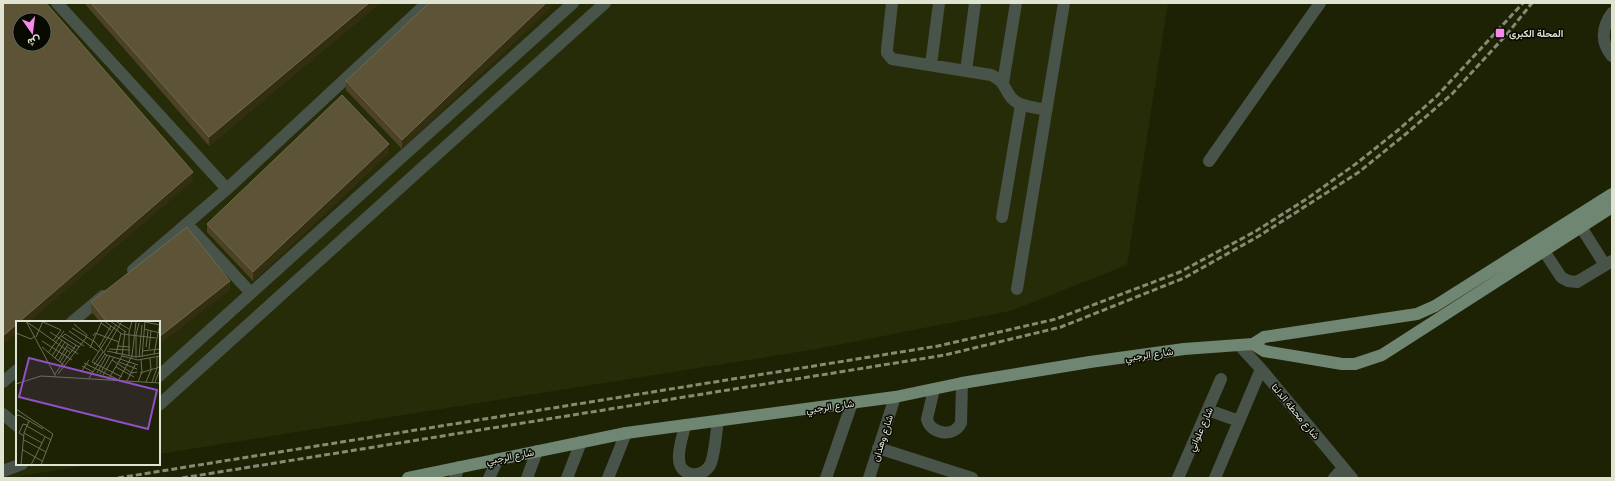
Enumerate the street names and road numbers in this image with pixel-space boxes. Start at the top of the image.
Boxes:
street label: شارع الرجبي [1124,344,1174,366]
street label: شارع محطة الدلتا [1268,380,1324,442]
street label: شارع الرجبي [805,396,855,418]
street label: شارع علواني [1184,405,1218,454]
street label: شارع وهدان [868,413,896,463]
street label: شارع الرجبي [485,444,536,469]

